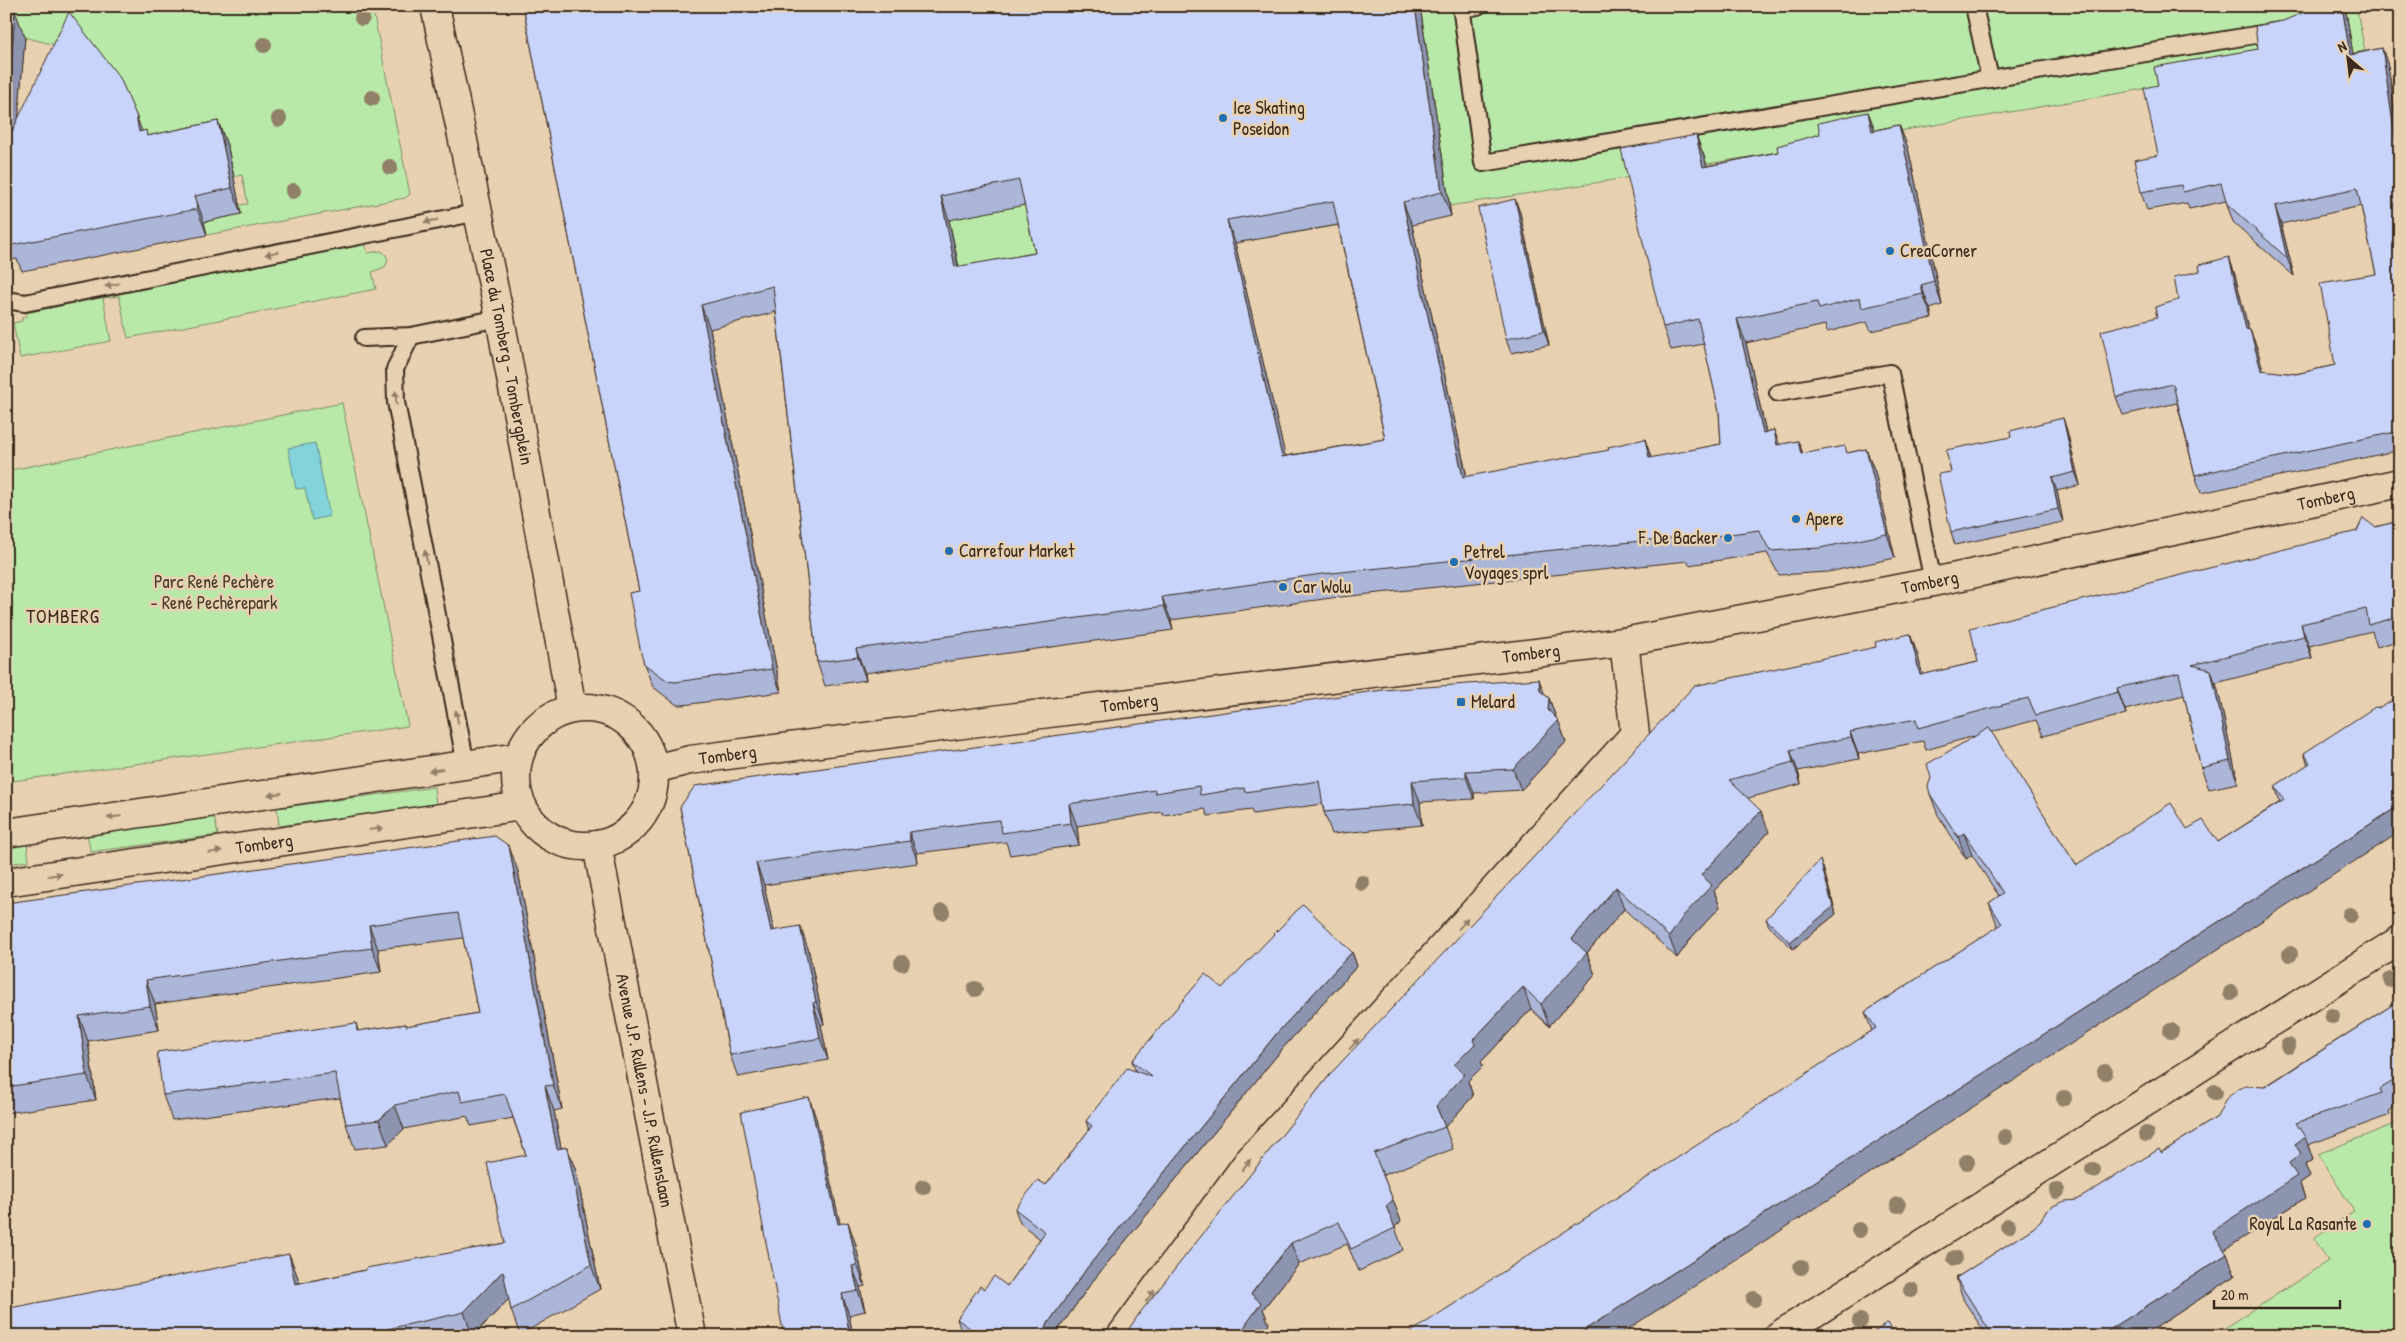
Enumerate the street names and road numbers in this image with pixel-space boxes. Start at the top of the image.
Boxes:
street label: Place du Tomberg - Tombergplein [474,246,540,467]
street label: Tomberg [2295,480,2357,516]
street label: Tomberg [1899,564,1960,600]
street label: Tomberg [1501,637,1561,669]
street label: Tomberg [1099,687,1159,719]
street label: Tomberg [697,738,758,771]
street label: Tomberg [234,827,294,860]
street label: Avenue J.P. Rullens - J.P. Rullenslaan [610,971,680,1209]

